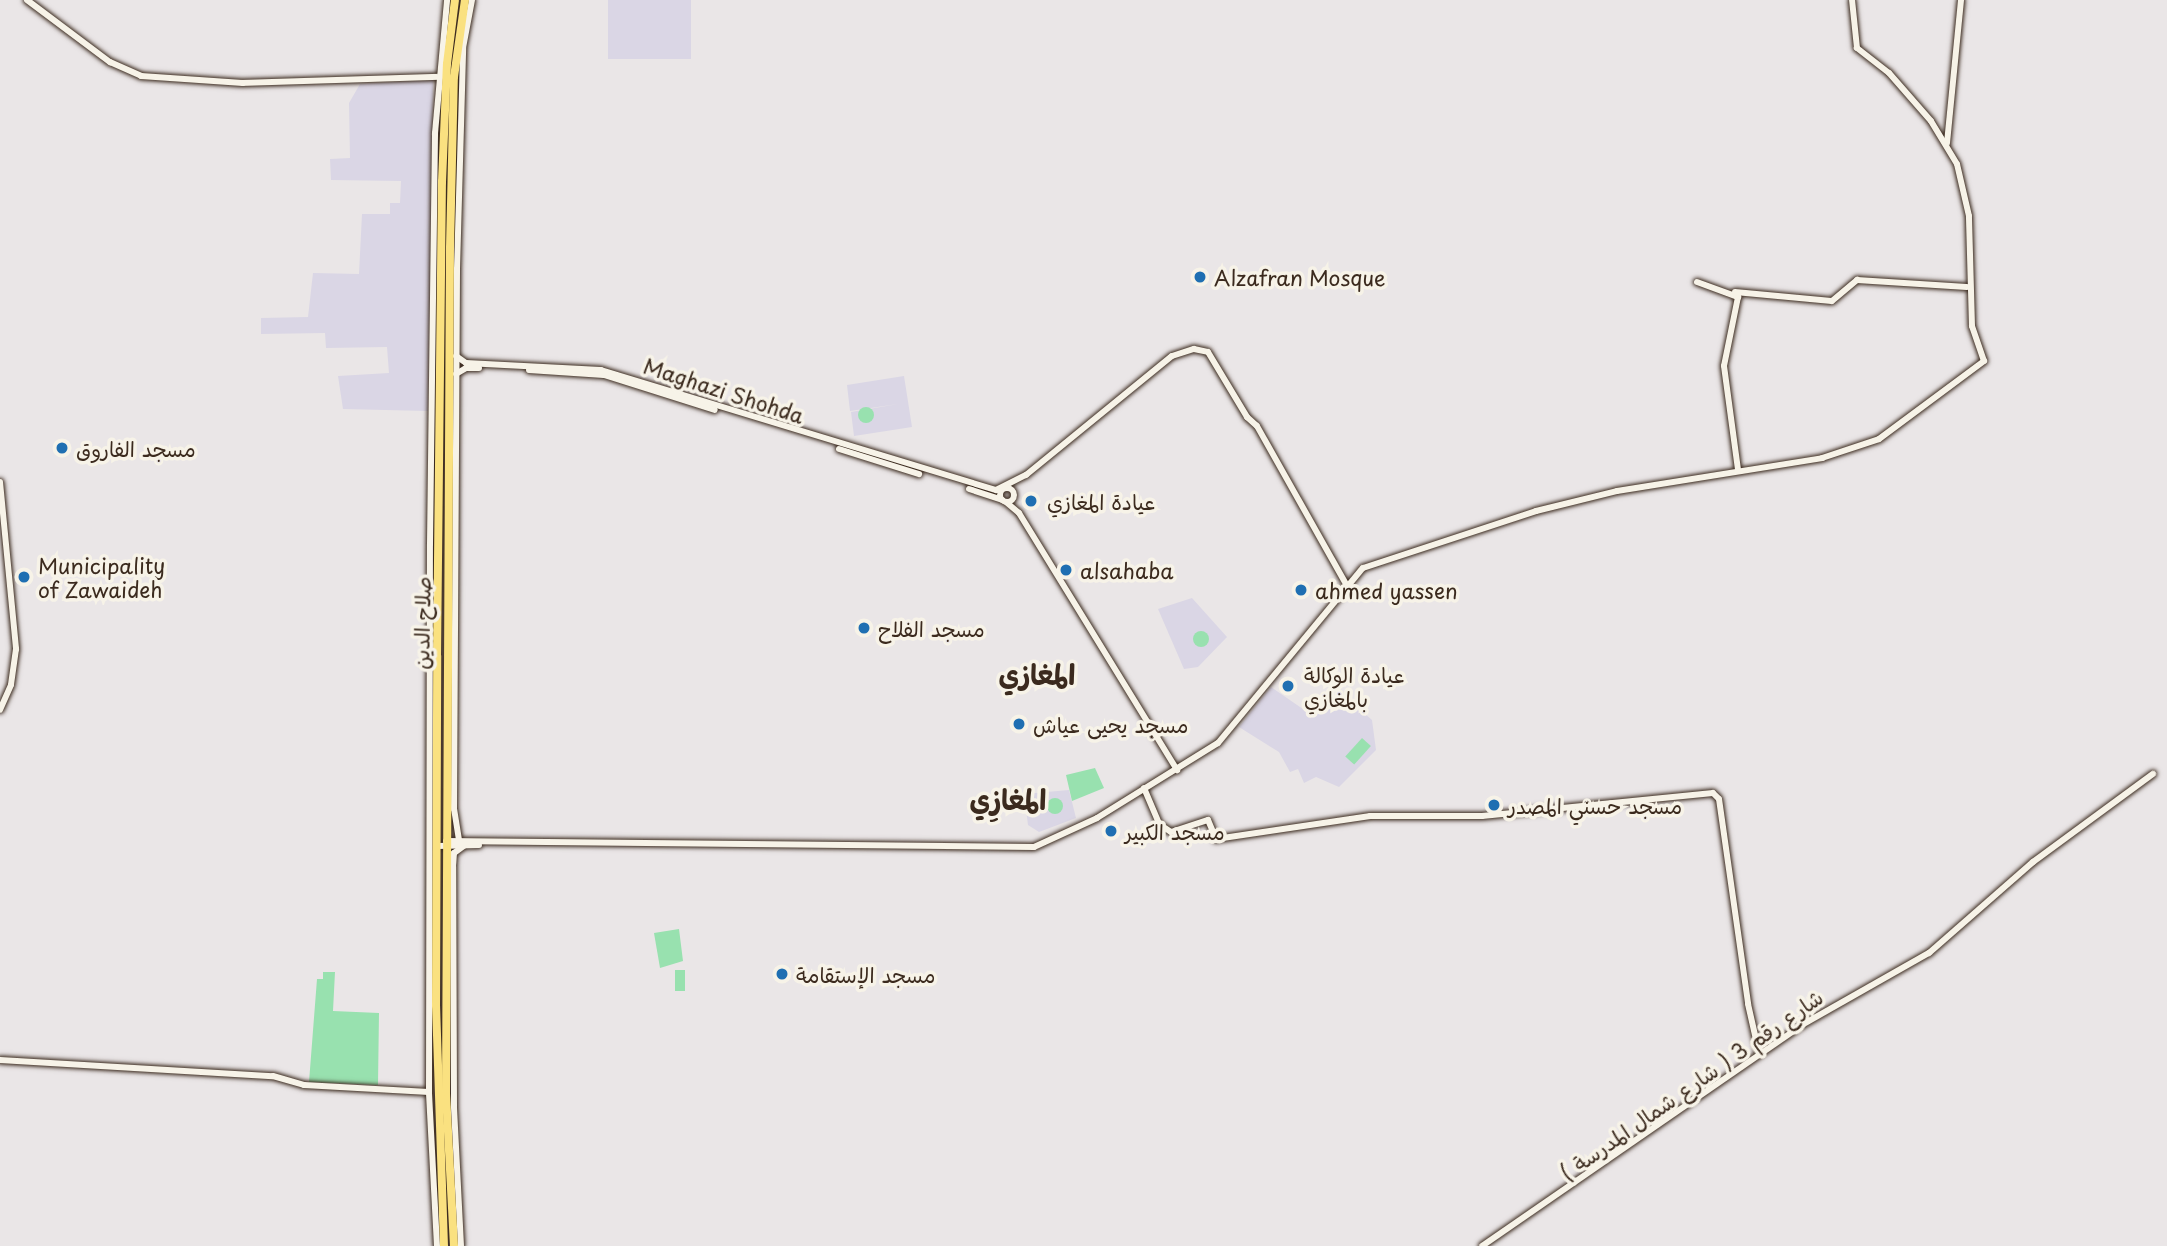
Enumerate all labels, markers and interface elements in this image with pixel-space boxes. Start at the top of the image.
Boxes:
place label: Alzafran Mosque [1214,264,1385,290]
marker: Alzafran Mosque [1192,269,1208,285]
street label: Maghazi Shohda [640,352,808,428]
place label: مسجد الفاروق [76,435,196,461]
marker: مسجد الفاروق [54,440,70,456]
place label: عيادة المغازي [1047,488,1155,514]
marker: عيادة المغازي [1021,491,1041,511]
place label: Municipality of Zawaideh [38,552,165,602]
place label: alsahaba [1080,557,1174,583]
marker: alsahaba [1058,562,1074,578]
marker: Municipality of Zawaideh [16,569,32,585]
street label: صلاح الدين [408,576,434,670]
place label: ahmed yassen [1315,577,1458,603]
marker: ahmed yassen [1293,582,1309,598]
place label: مسجد الفلاح [878,615,985,641]
marker: مسجد الفلاح [856,620,872,636]
district label: المغازي [999,657,1075,691]
place label: عيادة الوكالة بالمغازي [1304,661,1404,711]
marker: عيادة الوكالة بالمغازي [1278,676,1298,696]
place label: مسجد يحيى عياش [1033,711,1188,737]
marker: مسجد يحيى عياش [1011,716,1027,732]
district label: المغازِي [970,782,1046,816]
place label: مسجد حسني المصدر [1508,792,1682,818]
marker: مسجد حسني المصدر [1486,797,1502,813]
place label: مسجد الكبير [1125,818,1225,844]
marker: مسجد الكبير [1103,823,1119,839]
place label: مسجد الإستقامة [796,961,935,987]
marker: مسجد الإستقامة [774,966,790,982]
street label: شارع رقم 3 ( شارع شمال المدرسة ) [1555,984,1827,1184]

